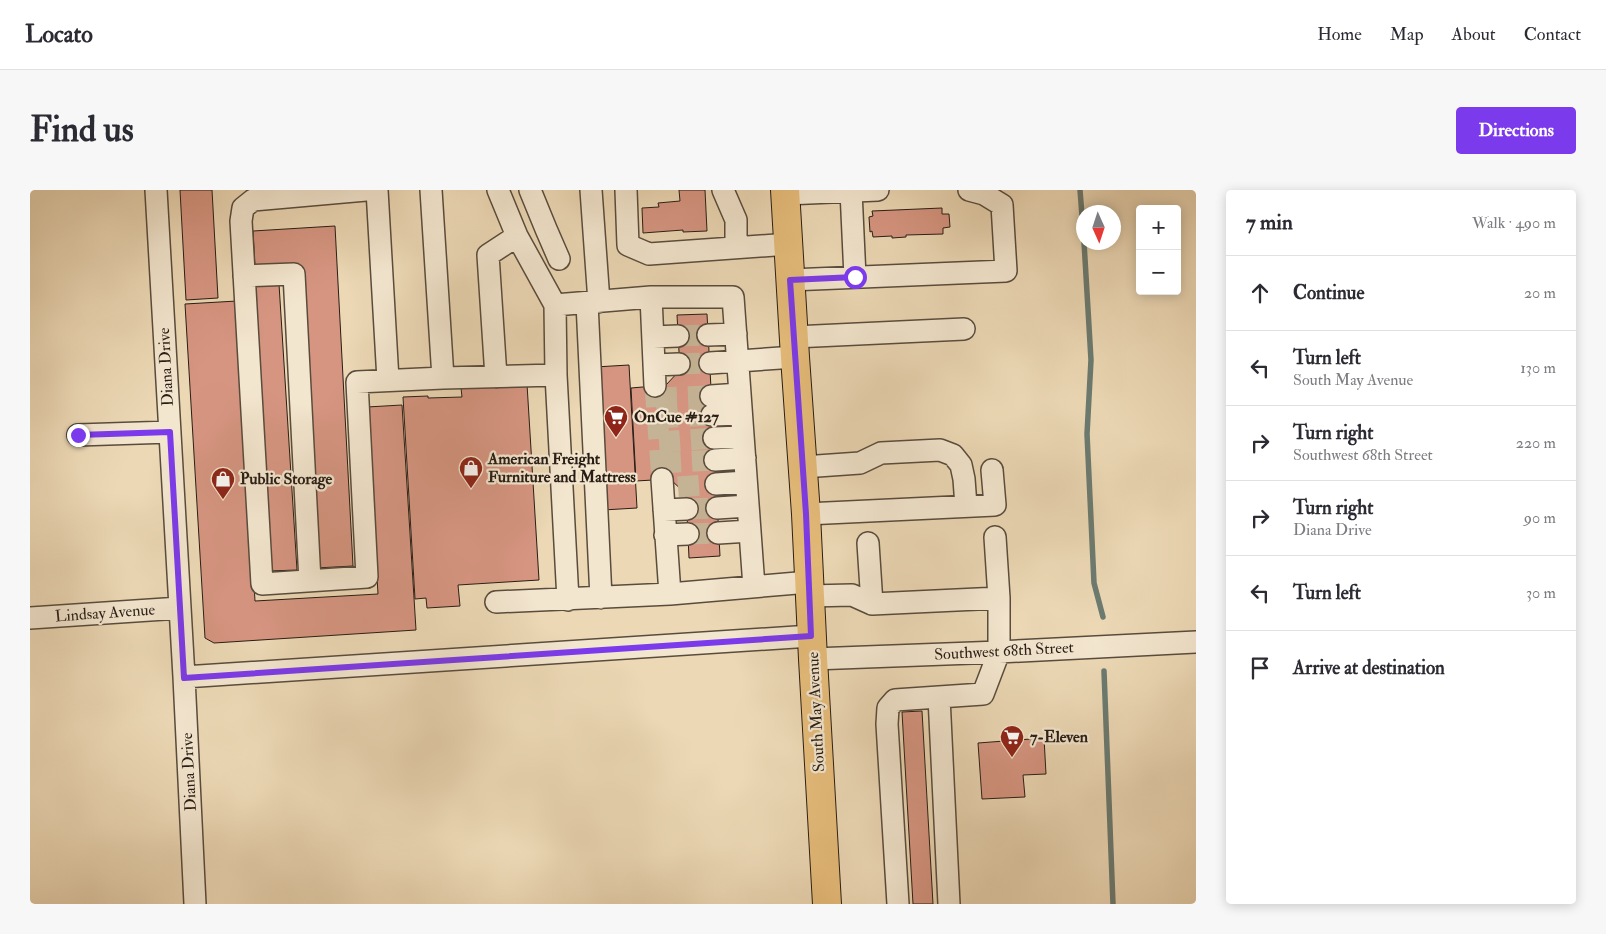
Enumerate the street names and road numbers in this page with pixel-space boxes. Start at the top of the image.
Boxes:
street label: Diana Drive [154,327,178,407]
street label: Lindsay Avenue [54,599,156,626]
street label: Southwest 68th Street [934,637,1074,665]
street label: South May Avenue [803,651,829,773]
street label: Diana Drive [177,732,201,812]

